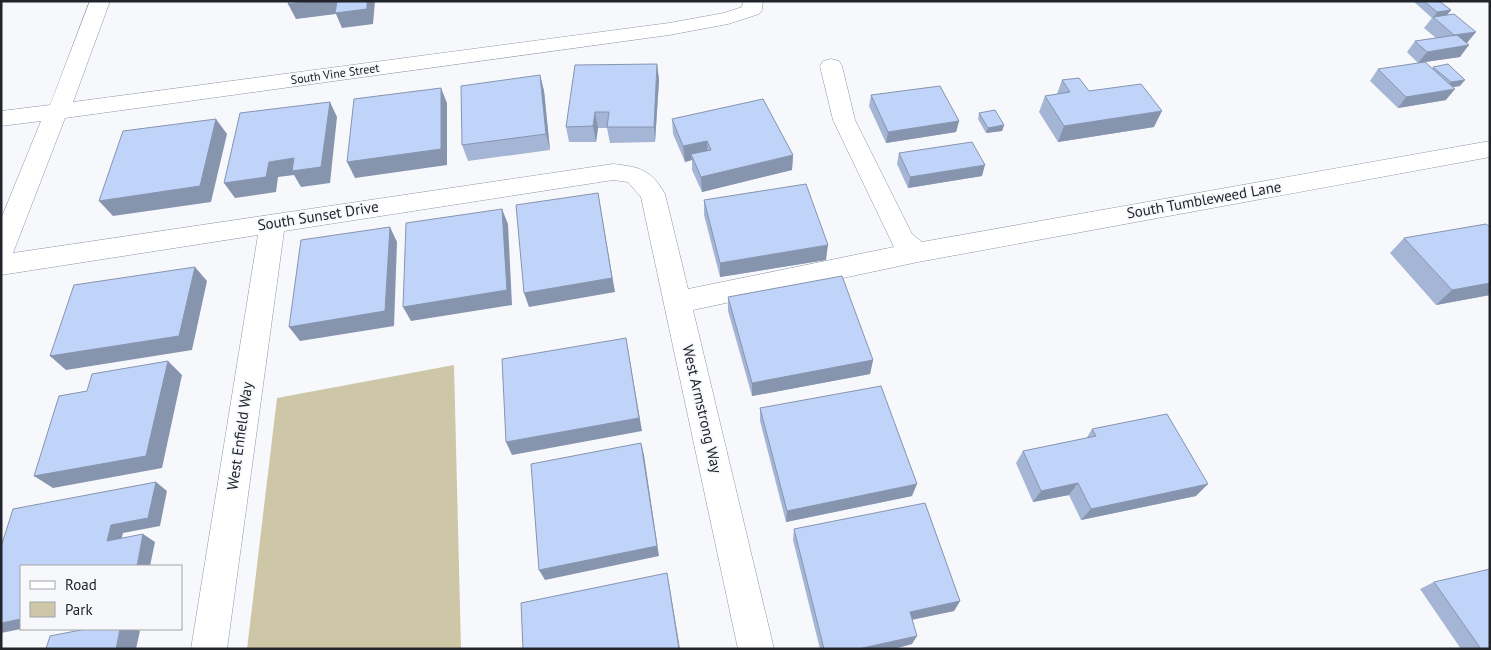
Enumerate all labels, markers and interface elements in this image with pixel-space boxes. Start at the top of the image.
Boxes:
street label: South Vine Street [290,60,380,87]
street label: South Tumbleweed Lane [1125,177,1283,222]
street label: South Sunset Drive [256,197,380,234]
street label: West Armstrong Way [678,343,726,475]
street label: West Enfield Way [222,381,257,491]
legend [20,565,182,630]
text: Road [65,575,97,594]
text: Park [65,600,93,619]

